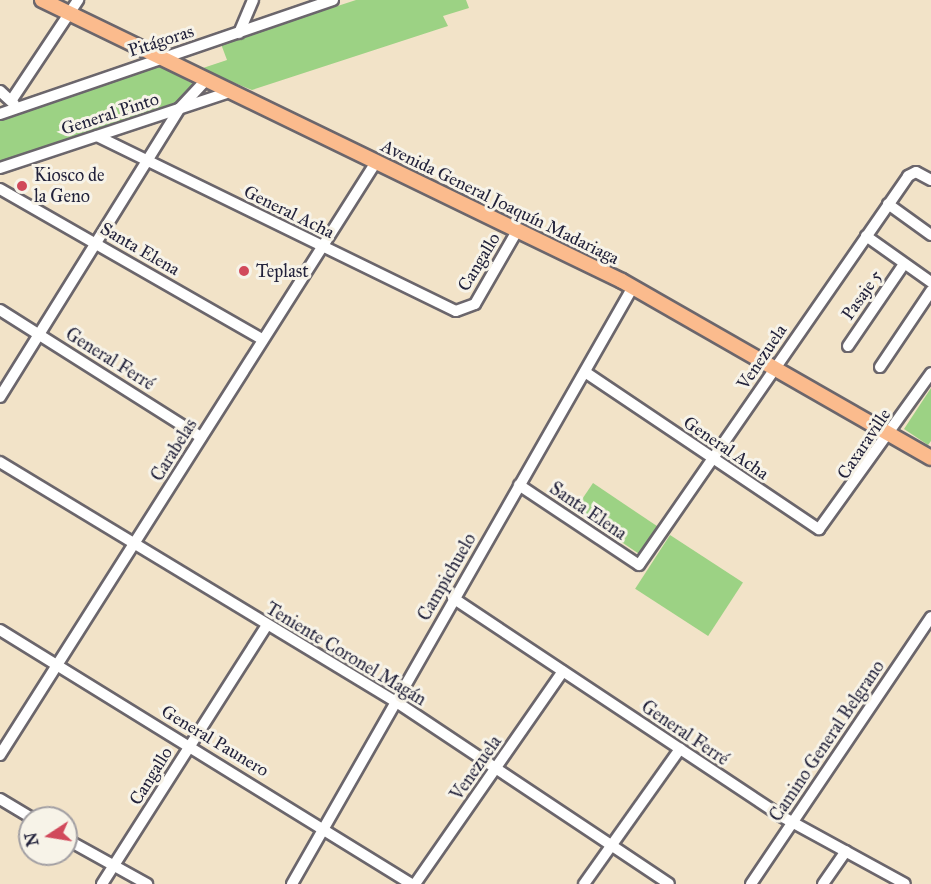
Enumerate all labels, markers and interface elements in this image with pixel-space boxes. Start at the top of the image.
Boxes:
street label: Pitágoras [126,20,196,62]
street label: General Pinto [58,88,162,140]
street label: Avenida General Joaquín Madariaga [378,135,622,269]
place label: Kiosco de la Geno [34,165,105,207]
marker: Kiosco de la Geno [15,179,29,193]
street label: General Acha [240,181,338,243]
street label: Santa Elena [96,218,184,280]
street label: Cangallo [453,229,505,295]
place label: Teplast [256,260,309,282]
marker: Teplast [237,264,251,278]
street label: Pasaje 5 [837,266,887,324]
street label: Venezuela [732,320,792,394]
street label: General Ferré [62,323,158,395]
street label: Caxaraville [833,405,895,483]
street label: General Acha [679,412,773,484]
street label: Carabelas [146,415,202,485]
street label: Santa Elena [545,477,631,545]
street label: Campichuelo [413,529,481,625]
street label: Teniente Coronel Magán [262,598,430,710]
street label: Camino General Belgrano [765,656,889,826]
street label: General Ferré [637,696,733,770]
street label: General Paunero [157,701,273,781]
street label: Venezuela [446,732,506,804]
street label: Cangallo [125,743,177,809]
north arrow [18,806,78,866]
text: N [21,831,43,848]

